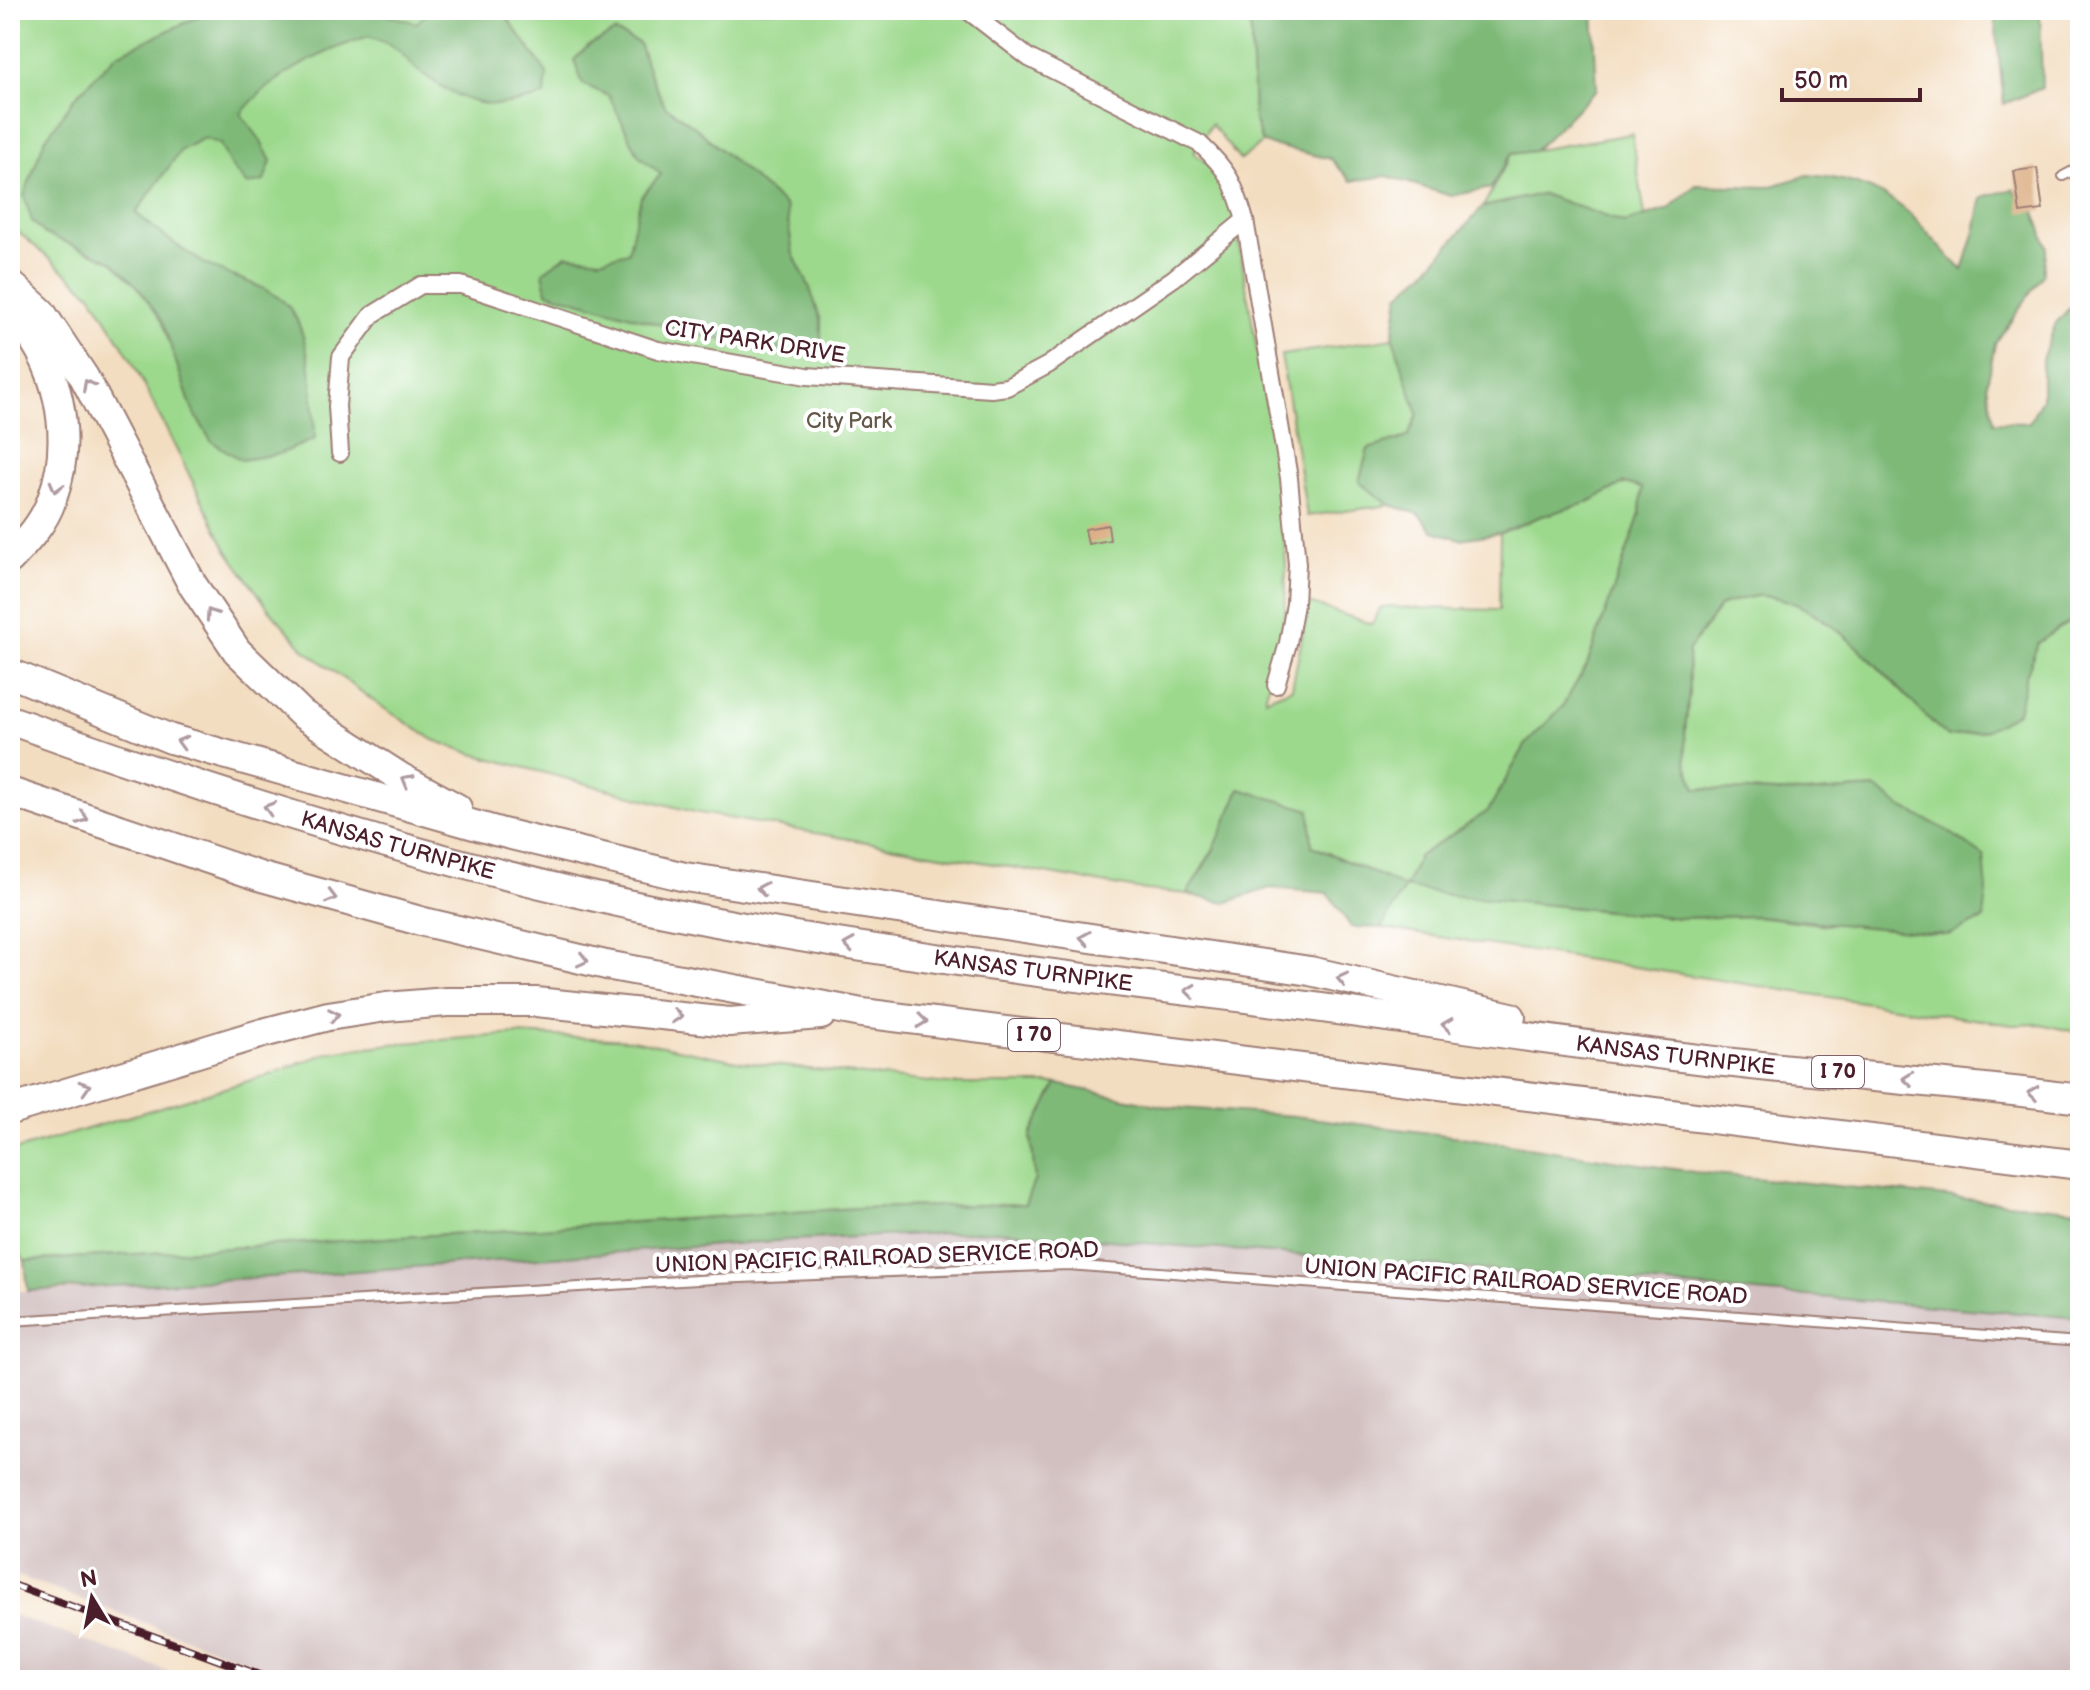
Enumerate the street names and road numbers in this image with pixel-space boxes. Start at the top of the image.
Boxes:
street label: CITY PARK DRIVE [663,314,847,370]
street label: KANSAS TURNPIKE [298,805,498,886]
street label: KANSAS TURNPIKE [932,944,1134,997]
road number: I 70 [1008,1019,1060,1051]
street label: KANSAS TURNPIKE [1574,1030,1776,1081]
road number: I 70 [1812,1056,1864,1088]
street label: UNION PACIFIC RAILROAD SERVICE ROAD [655,1237,1099,1279]
street label: UNION PACIFIC RAILROAD SERVICE ROAD [1304,1253,1748,1311]

